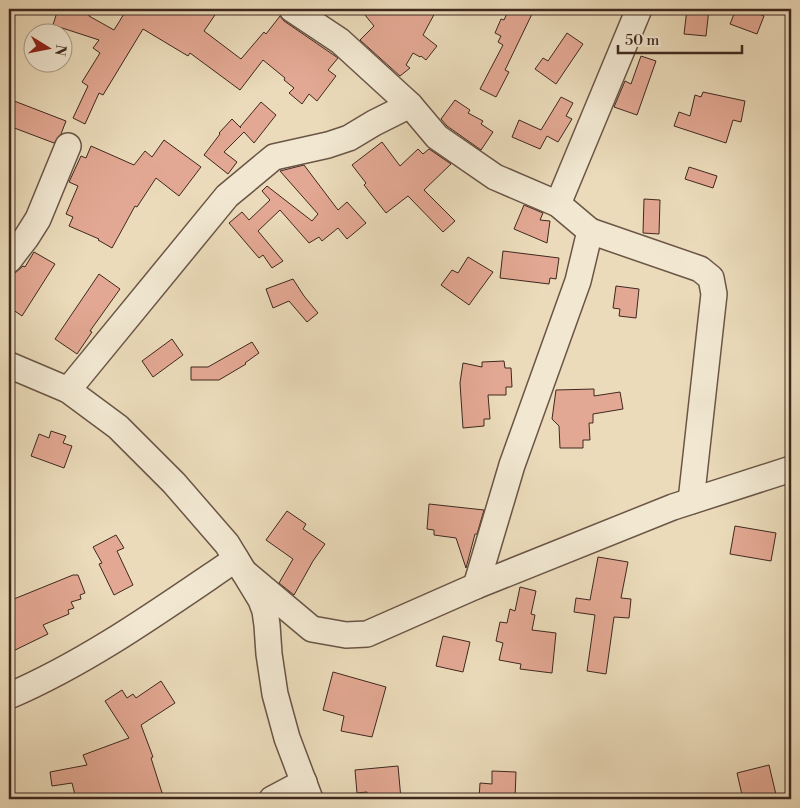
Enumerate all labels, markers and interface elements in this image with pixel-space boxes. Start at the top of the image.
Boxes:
north arrow [22,22,72,72]
scale bar [618,22,741,54]
text: 50 m [625,31,659,50]
text: N [50,43,70,57]

